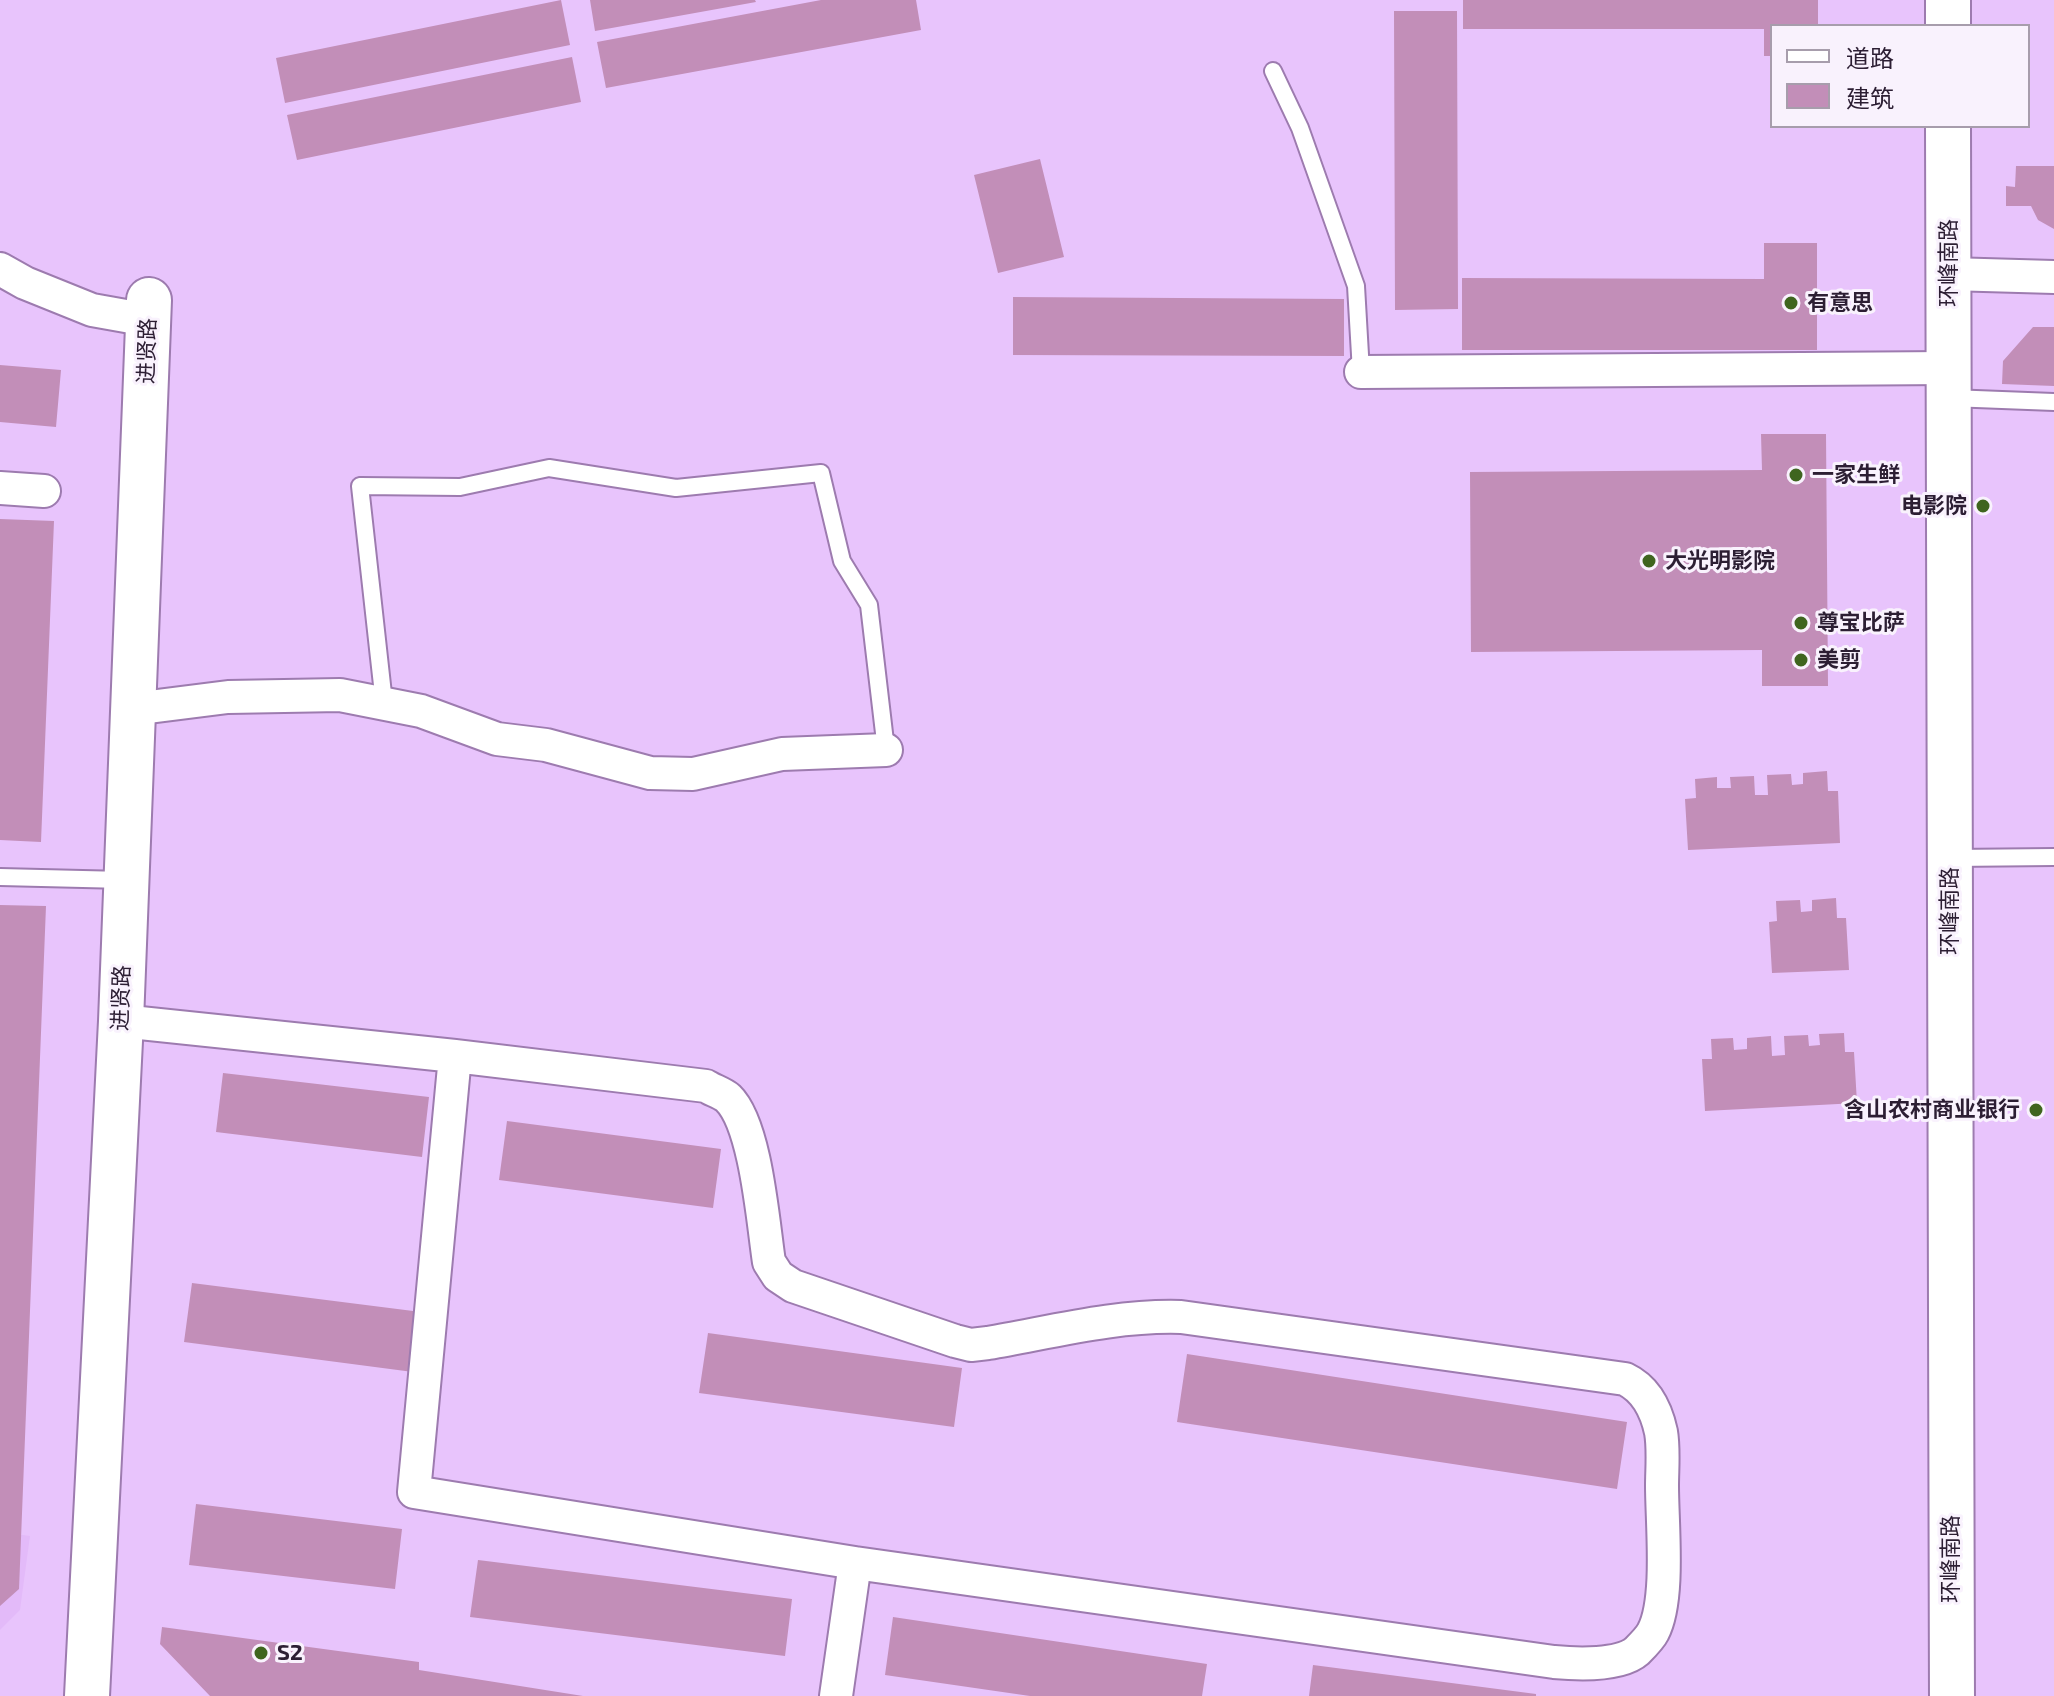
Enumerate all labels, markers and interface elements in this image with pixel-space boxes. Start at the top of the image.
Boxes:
legend [1770,24,2030,128]
text: 道路 [1846,43,1894,72]
text: 建筑 [1846,83,1894,112]
street label: 环峰南路 [1936,219,1962,307]
place label: 有意思 [1807,290,1873,316]
marker: 有意思 [1782,294,1800,312]
street label: 进贤路 [133,318,161,384]
place label: 一家生鲜 [1812,462,1900,488]
marker: 一家生鲜 [1787,466,1805,484]
place label: 电影院 [1901,493,1967,519]
marker: 电影院 [1974,497,1992,515]
place label: 大光明影院 [1665,548,1775,574]
marker: 大光明影院 [1640,552,1658,570]
place label: 尊宝比萨 [1817,610,1905,636]
marker: 尊宝比萨 [1792,614,1810,632]
place label: 美剪 [1817,647,1861,673]
marker: 美剪 [1792,651,1810,669]
street label: 环峰南路 [1937,867,1963,955]
street label: 进贤路 [107,965,135,1031]
place label: 含山农村商业银行 [1844,1097,2020,1123]
marker: 含山农村商业银行 [2027,1101,2045,1119]
street label: 环峰南路 [1938,1515,1964,1603]
place label: S2 [277,1640,303,1666]
marker: S2 [252,1644,270,1662]

